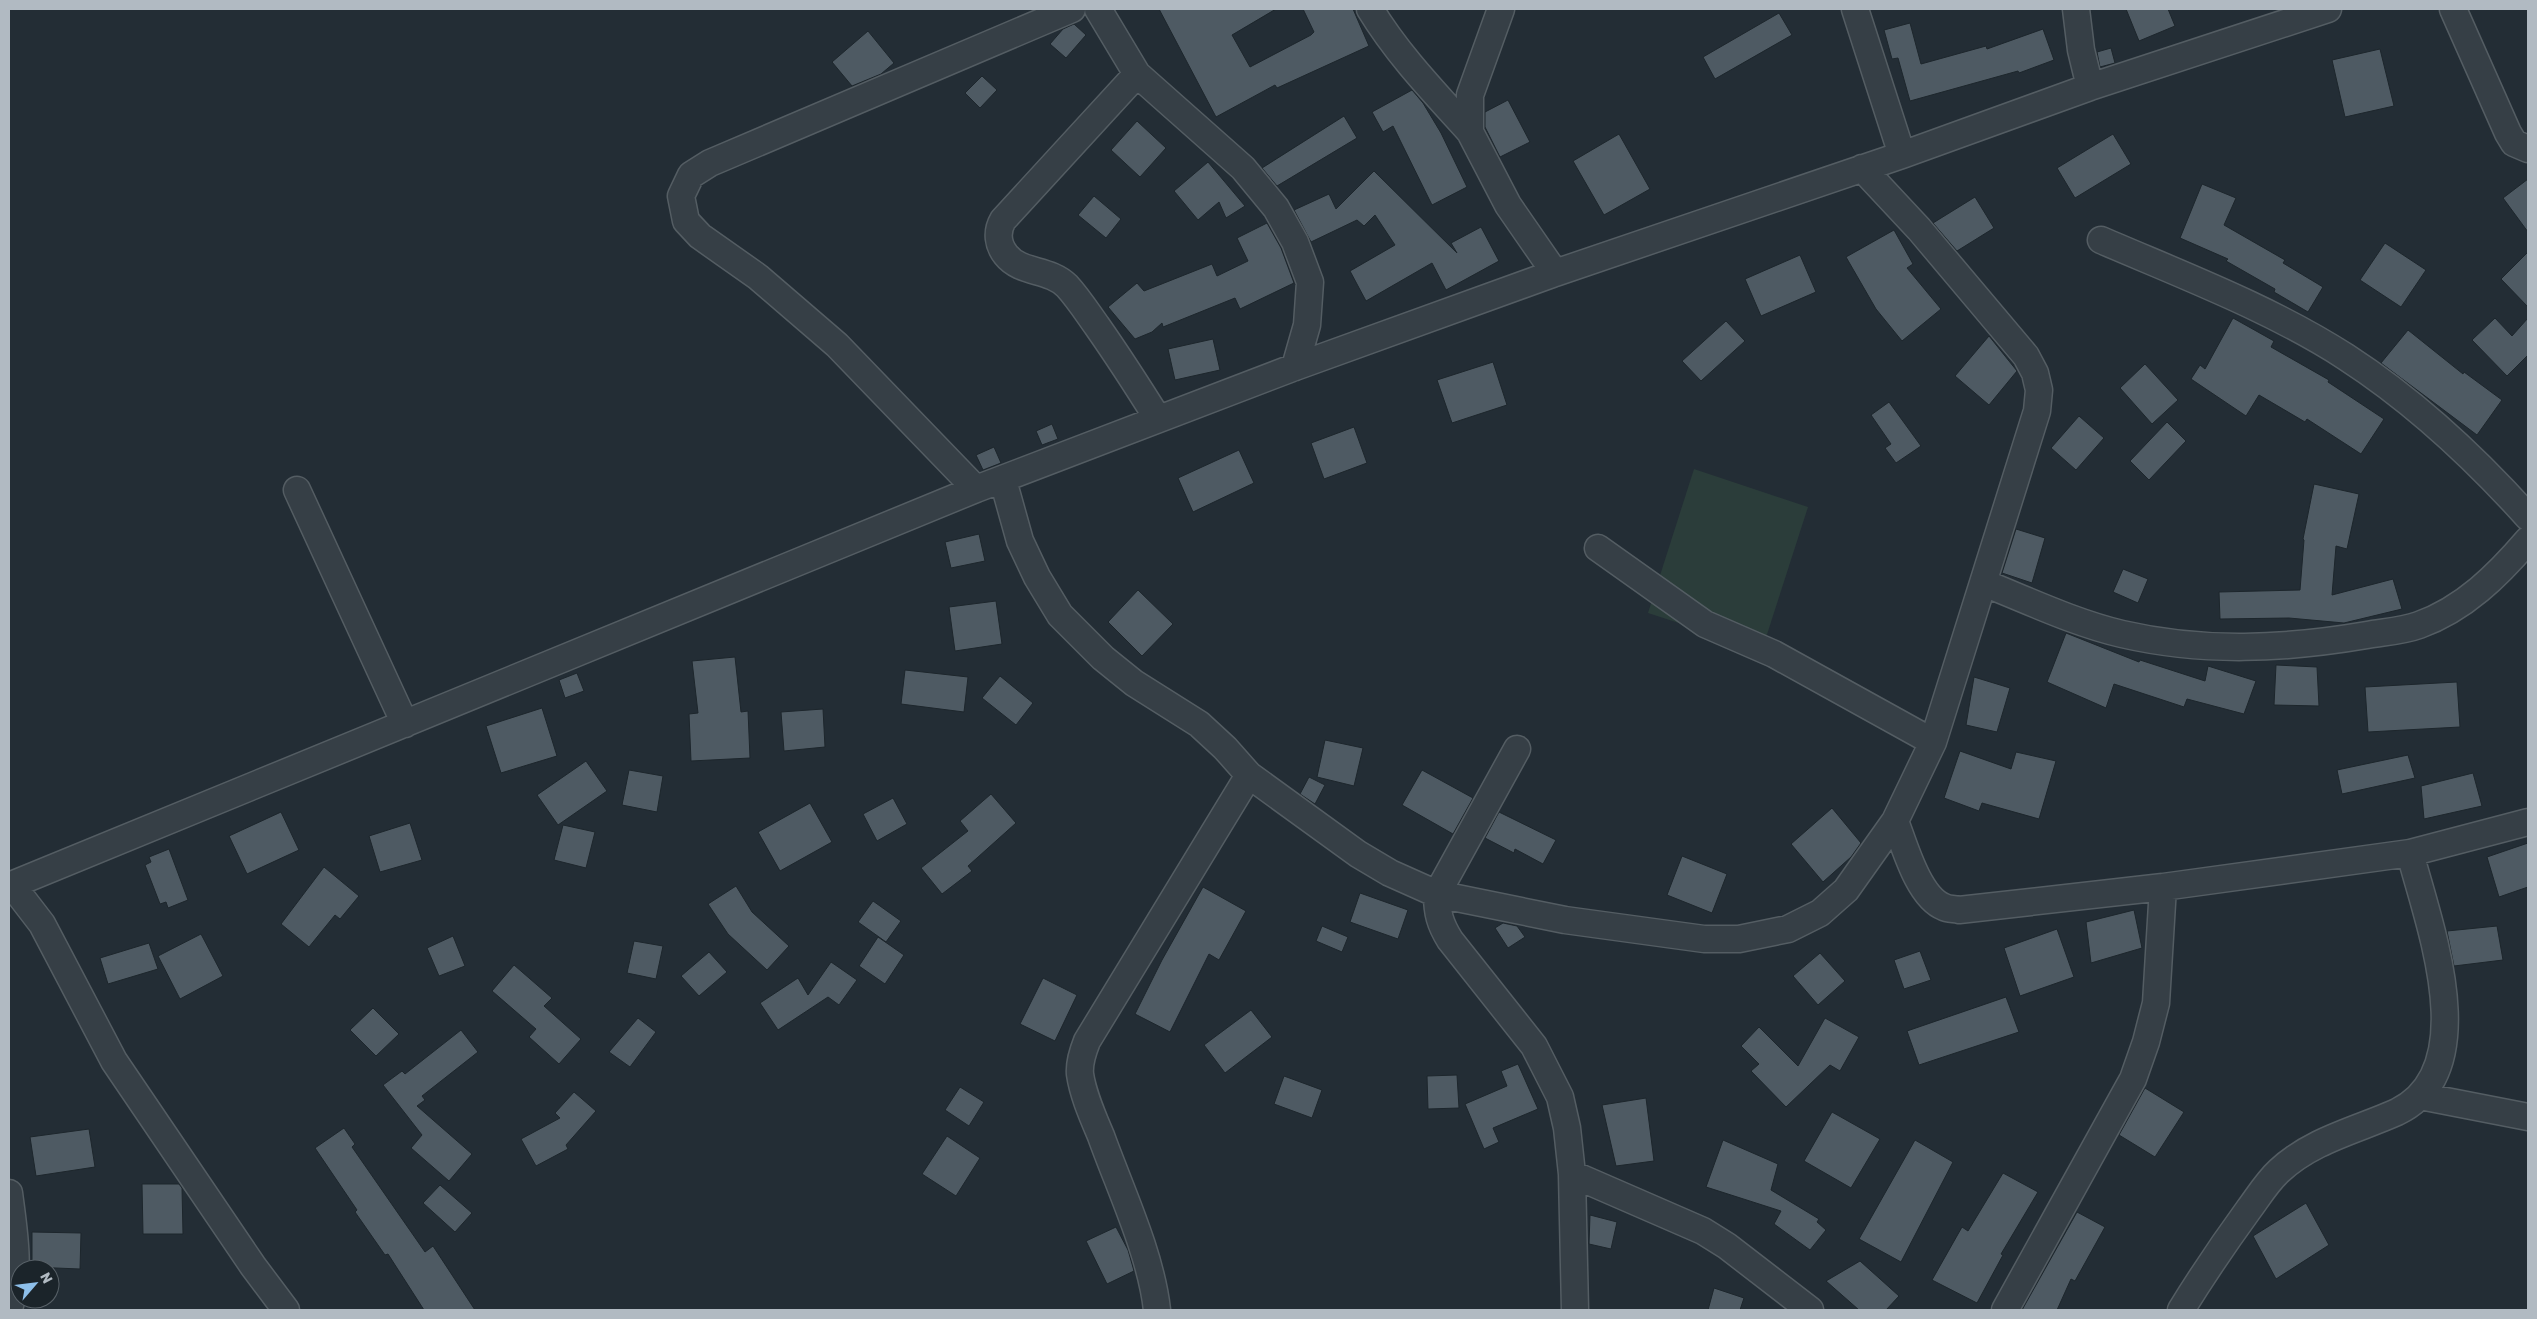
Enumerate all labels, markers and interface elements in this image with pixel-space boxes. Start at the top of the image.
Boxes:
north arrow [10,1259,60,1309]
text: N [36,1270,56,1287]

